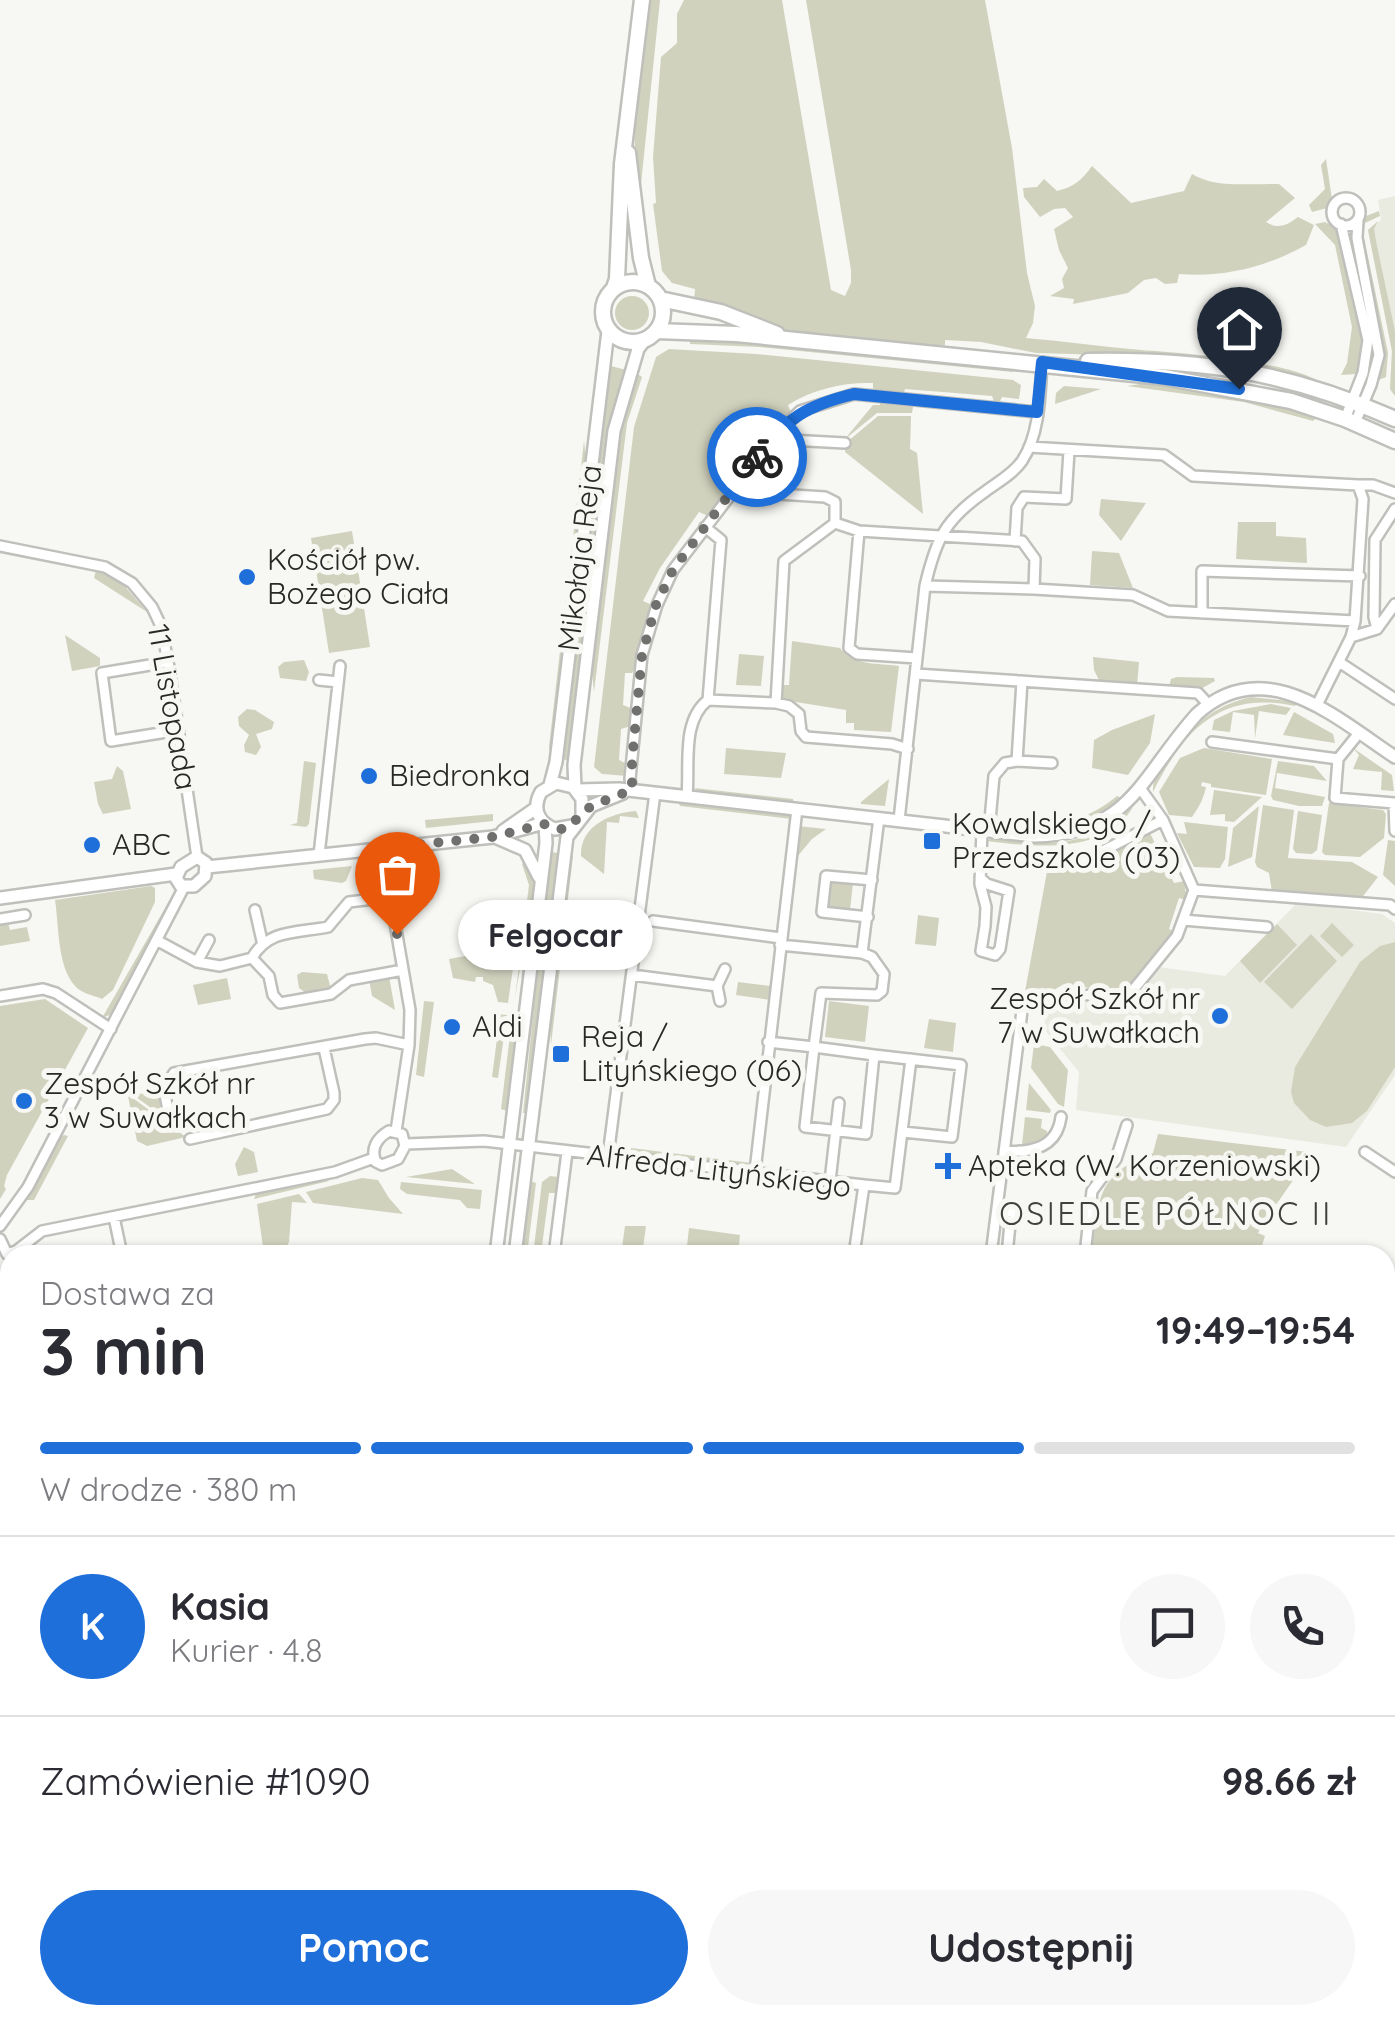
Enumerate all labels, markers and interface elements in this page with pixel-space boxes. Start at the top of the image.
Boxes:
pin [1197,287,1282,390]
icon: home [1212,302,1267,357]
courier [707,407,807,507]
icon: bike [730,430,785,485]
street label: Mikołaja Reja [549,463,609,653]
place label: Kościół pw. Bożego Ciała [267,540,450,612]
marker: Kościół pw. Bożego Ciała [236,566,258,588]
street label: 11 Listopada [140,621,206,793]
place label: Biedronka [389,756,531,794]
marker: Biedronka [358,765,380,787]
place label: Kowalskiego / Przedszkole (03) [952,804,1180,876]
place label: ABC [112,825,171,863]
marker: Kowalskiego / Przedszkole (03) [921,830,943,852]
pin [355,832,440,935]
marker: ABC [81,834,103,856]
icon: bag [370,847,425,902]
callout: Felgocar [457,899,652,969]
text: Felgocar [488,915,623,955]
place label: Zespół Szkół nr 7 w Suwałkach [989,979,1200,1051]
marker: Zespół Szkół nr 7 w Suwałkach [1209,1005,1231,1027]
place label: Aldi [472,1007,523,1045]
marker: Aldi [441,1016,463,1038]
place label: Reja / Lityńskiego (06) [581,1017,802,1089]
marker: Reja / Lityńskiego (06) [550,1043,572,1065]
place label: Zespół Szkół nr 3 w Suwałkach [44,1064,255,1136]
marker: Zespół Szkół nr 3 w Suwałkach [13,1090,35,1112]
street label: Alfreda Lityńskiego [585,1135,853,1205]
place label: Apteka (W. Korzeniowski) [968,1146,1321,1184]
marker: Apteka (W. Korzeniowski) [937,1155,959,1177]
district label: OSIEDLE PÓŁNOC II [999,1193,1333,1233]
text: Dostawa za [40,1273,215,1313]
text: 19:49–19:54 [1156,1306,1355,1354]
text: 3 min [40,1310,207,1391]
text: W drodze · 380 m [40,1469,297,1509]
button: chat [1120,1574,1225,1679]
button: phone [1250,1574,1355,1679]
text: Kasia [170,1582,270,1630]
text: K [80,1602,105,1650]
text: Kurier · 4.8 [170,1630,323,1670]
text: Zamówienie #1090 [40,1757,371,1805]
text: 98.66 zł [1222,1757,1355,1805]
button: Pomoc [40,1890,688,2005]
button: Udostępnij [708,1890,1355,2005]

